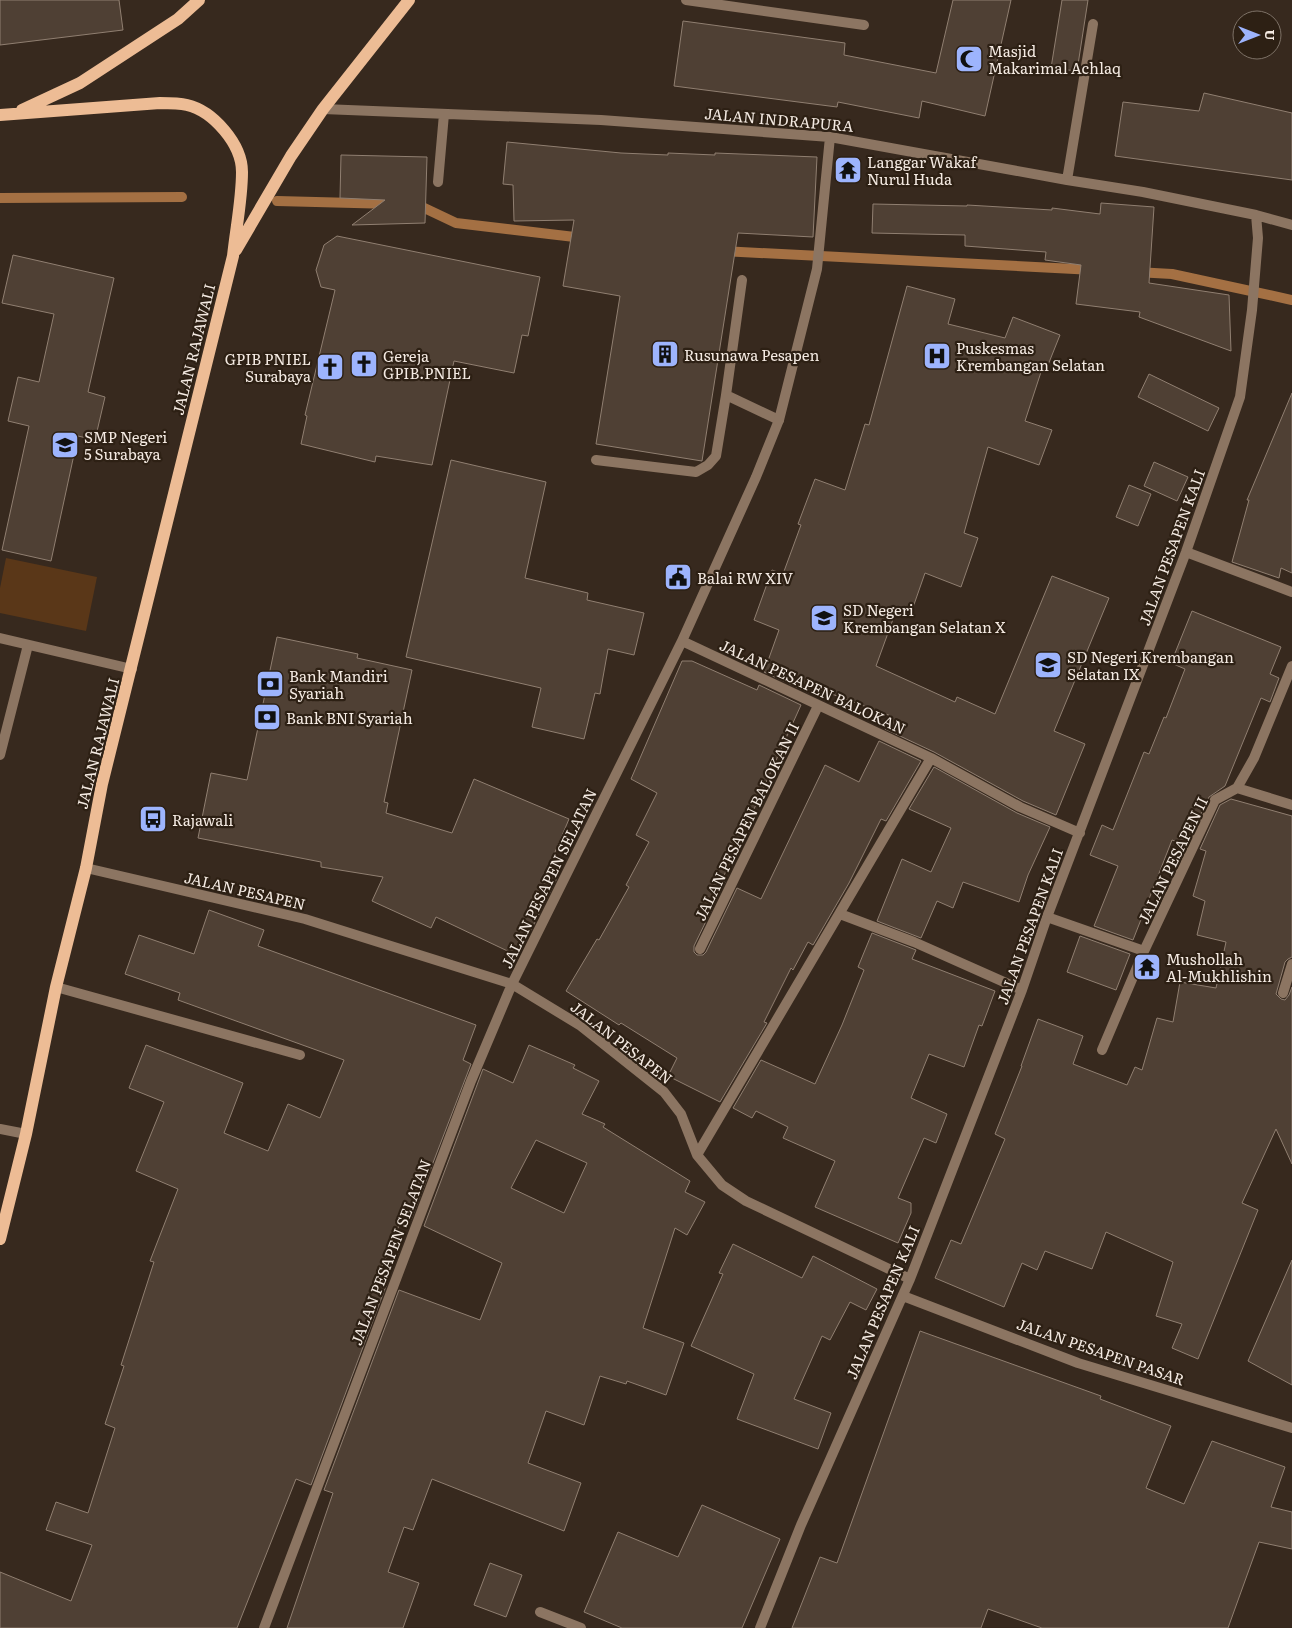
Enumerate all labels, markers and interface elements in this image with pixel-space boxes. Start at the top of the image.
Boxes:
north arrow [1232,10,1282,60]
text: U [1261,29,1281,41]
place label: Masjid Makarimal Achlaq [988,39,1121,79]
mosque icon: Masjid Makarimal Achlaq [954,44,984,74]
street label: JALAN INDRAPURA [704,101,854,137]
place label: Langgar Wakaf Nurul Huda [867,150,978,190]
temple icon: Langgar Wakaf Nurul Huda [833,155,863,185]
street label: JALAN RAJAWALI [166,281,220,417]
place label: Puskesmas Krembangan Selatan [956,336,1105,376]
building icon: Rusunawa Pesapen [650,339,680,369]
hospital icon: Puskesmas Krembangan Selatan [922,341,952,371]
place label: Rusunawa Pesapen [684,343,819,366]
place label: Gereja GPIB.PNIEL [383,344,471,384]
place label: GPIB PNIEL Surabaya [225,347,312,387]
church icon: Gereja GPIB.PNIEL [349,349,379,379]
church icon: GPIB PNIEL Surabaya [315,352,345,382]
place label: SMP Negeri 5 Surabaya [84,425,167,465]
school or university icon: SMP Negeri 5 Surabaya [50,430,80,460]
street label: JALAN PESAPEN KALI [1132,466,1210,628]
public building icon: Balai RW XIV [663,562,693,592]
place label: Balai RW XIV [697,566,793,589]
place label: SD Negeri Krembangan Selatan X [843,598,1006,638]
school or university icon: SD Negeri Krembangan Selatan X [809,603,839,633]
street label: JALAN PESAPEN BALOKAN [716,633,910,739]
place label: SD Negeri Krembangan Selatan IX [1067,645,1234,685]
school or university icon: SD Negeri Krembangan Selatan IX [1033,650,1063,680]
place label: Bank Mandiri Syariah [289,664,388,704]
bank icon: Bank Mandiri Syariah [255,669,285,699]
street label: JALAN RAJAWALI [70,675,124,811]
bank icon: Bank BNI Syariah [252,702,282,732]
place label: Bank BNI Syariah [286,706,413,729]
street label: JALAN PESAPEN BALOKAN II [688,718,804,924]
street label: JALAN PESAPEN SELATAN [494,784,602,972]
street label: JALAN PESAPEN II [1131,792,1213,928]
bus stop icon: Rajawali [138,804,168,834]
place label: Rajawali [172,808,233,831]
street label: JALAN PESAPEN KALI [990,845,1068,1007]
street label: JALAN PESAPEN [182,865,308,915]
place label: Mushollah Al-Mukhlishin [1166,947,1272,987]
temple icon: Mushollah Al-Mukhlishin [1132,952,1162,982]
street label: JALAN PESAPEN [566,995,678,1089]
street label: JALAN PESAPEN SELATAN [344,1156,436,1348]
street label: JALAN PESAPEN KALI [839,1222,925,1382]
street label: JALAN PESAPEN PASAR [1014,1311,1188,1391]

